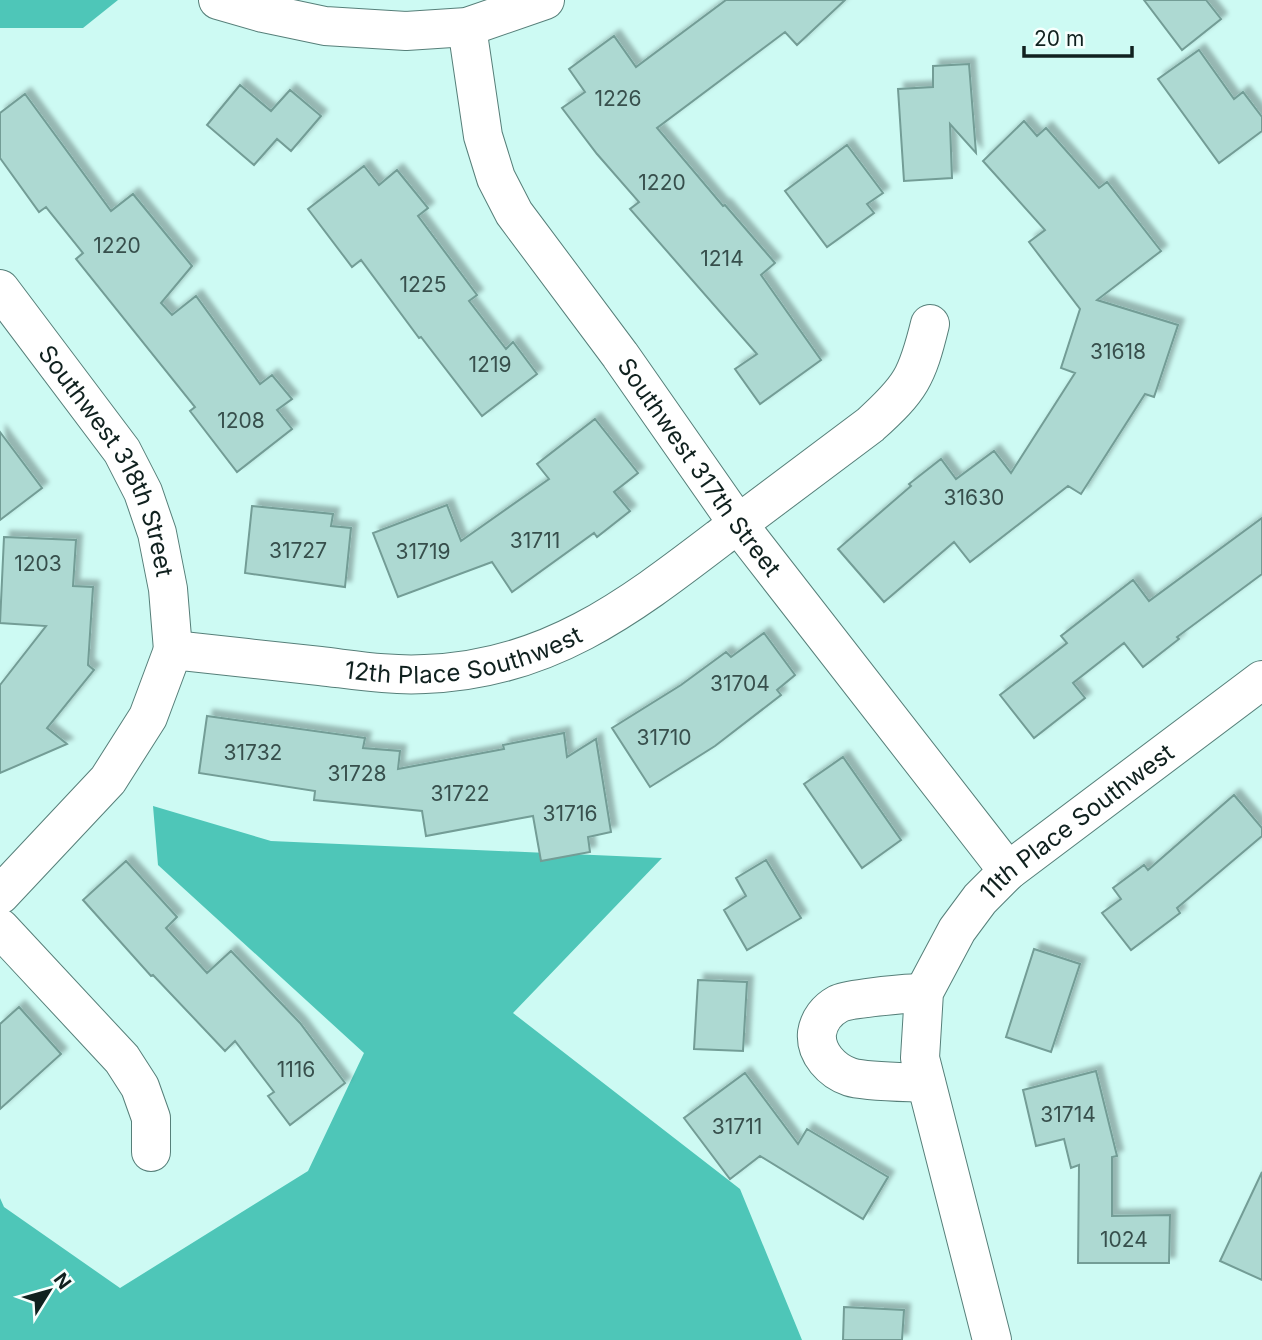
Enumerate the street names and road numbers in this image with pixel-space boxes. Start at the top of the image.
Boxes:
street label: Southwest 318th Street [33,339,180,579]
street label: Southwest 317th Street [612,352,788,582]
street label: 12th Place Southwest [343,620,587,689]
street label: 11th Place Southwest [973,737,1179,906]

